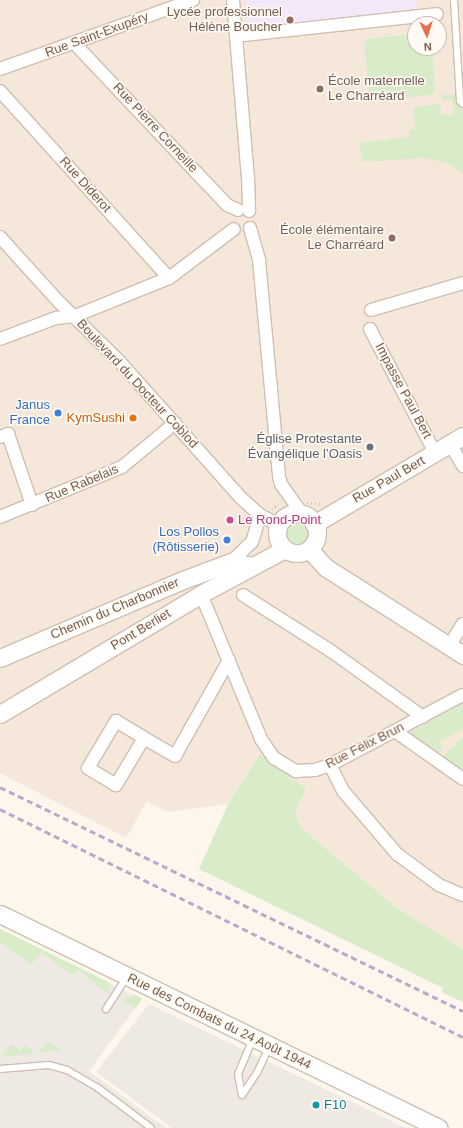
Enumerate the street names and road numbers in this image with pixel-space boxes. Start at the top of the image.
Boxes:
street label: Rue Saint-Exupéry [43,9,151,61]
street label: Rue Pierre Corneille [109,80,201,176]
street label: Rue Diderot [56,154,114,216]
street label: Boulevard du Docteur Coblod [73,316,201,452]
street label: Impasse Paul Bert [371,340,435,442]
street label: Rue Paul Bert [350,453,428,507]
street label: Rue Rabelais [43,462,121,506]
street label: Chemin du Charbonnier [48,575,182,643]
street label: Pont Berliet [108,606,174,654]
street label: Rue Félix Brun [323,720,407,772]
street label: Rue des Combats du 24 Août 1944 [124,970,314,1074]

